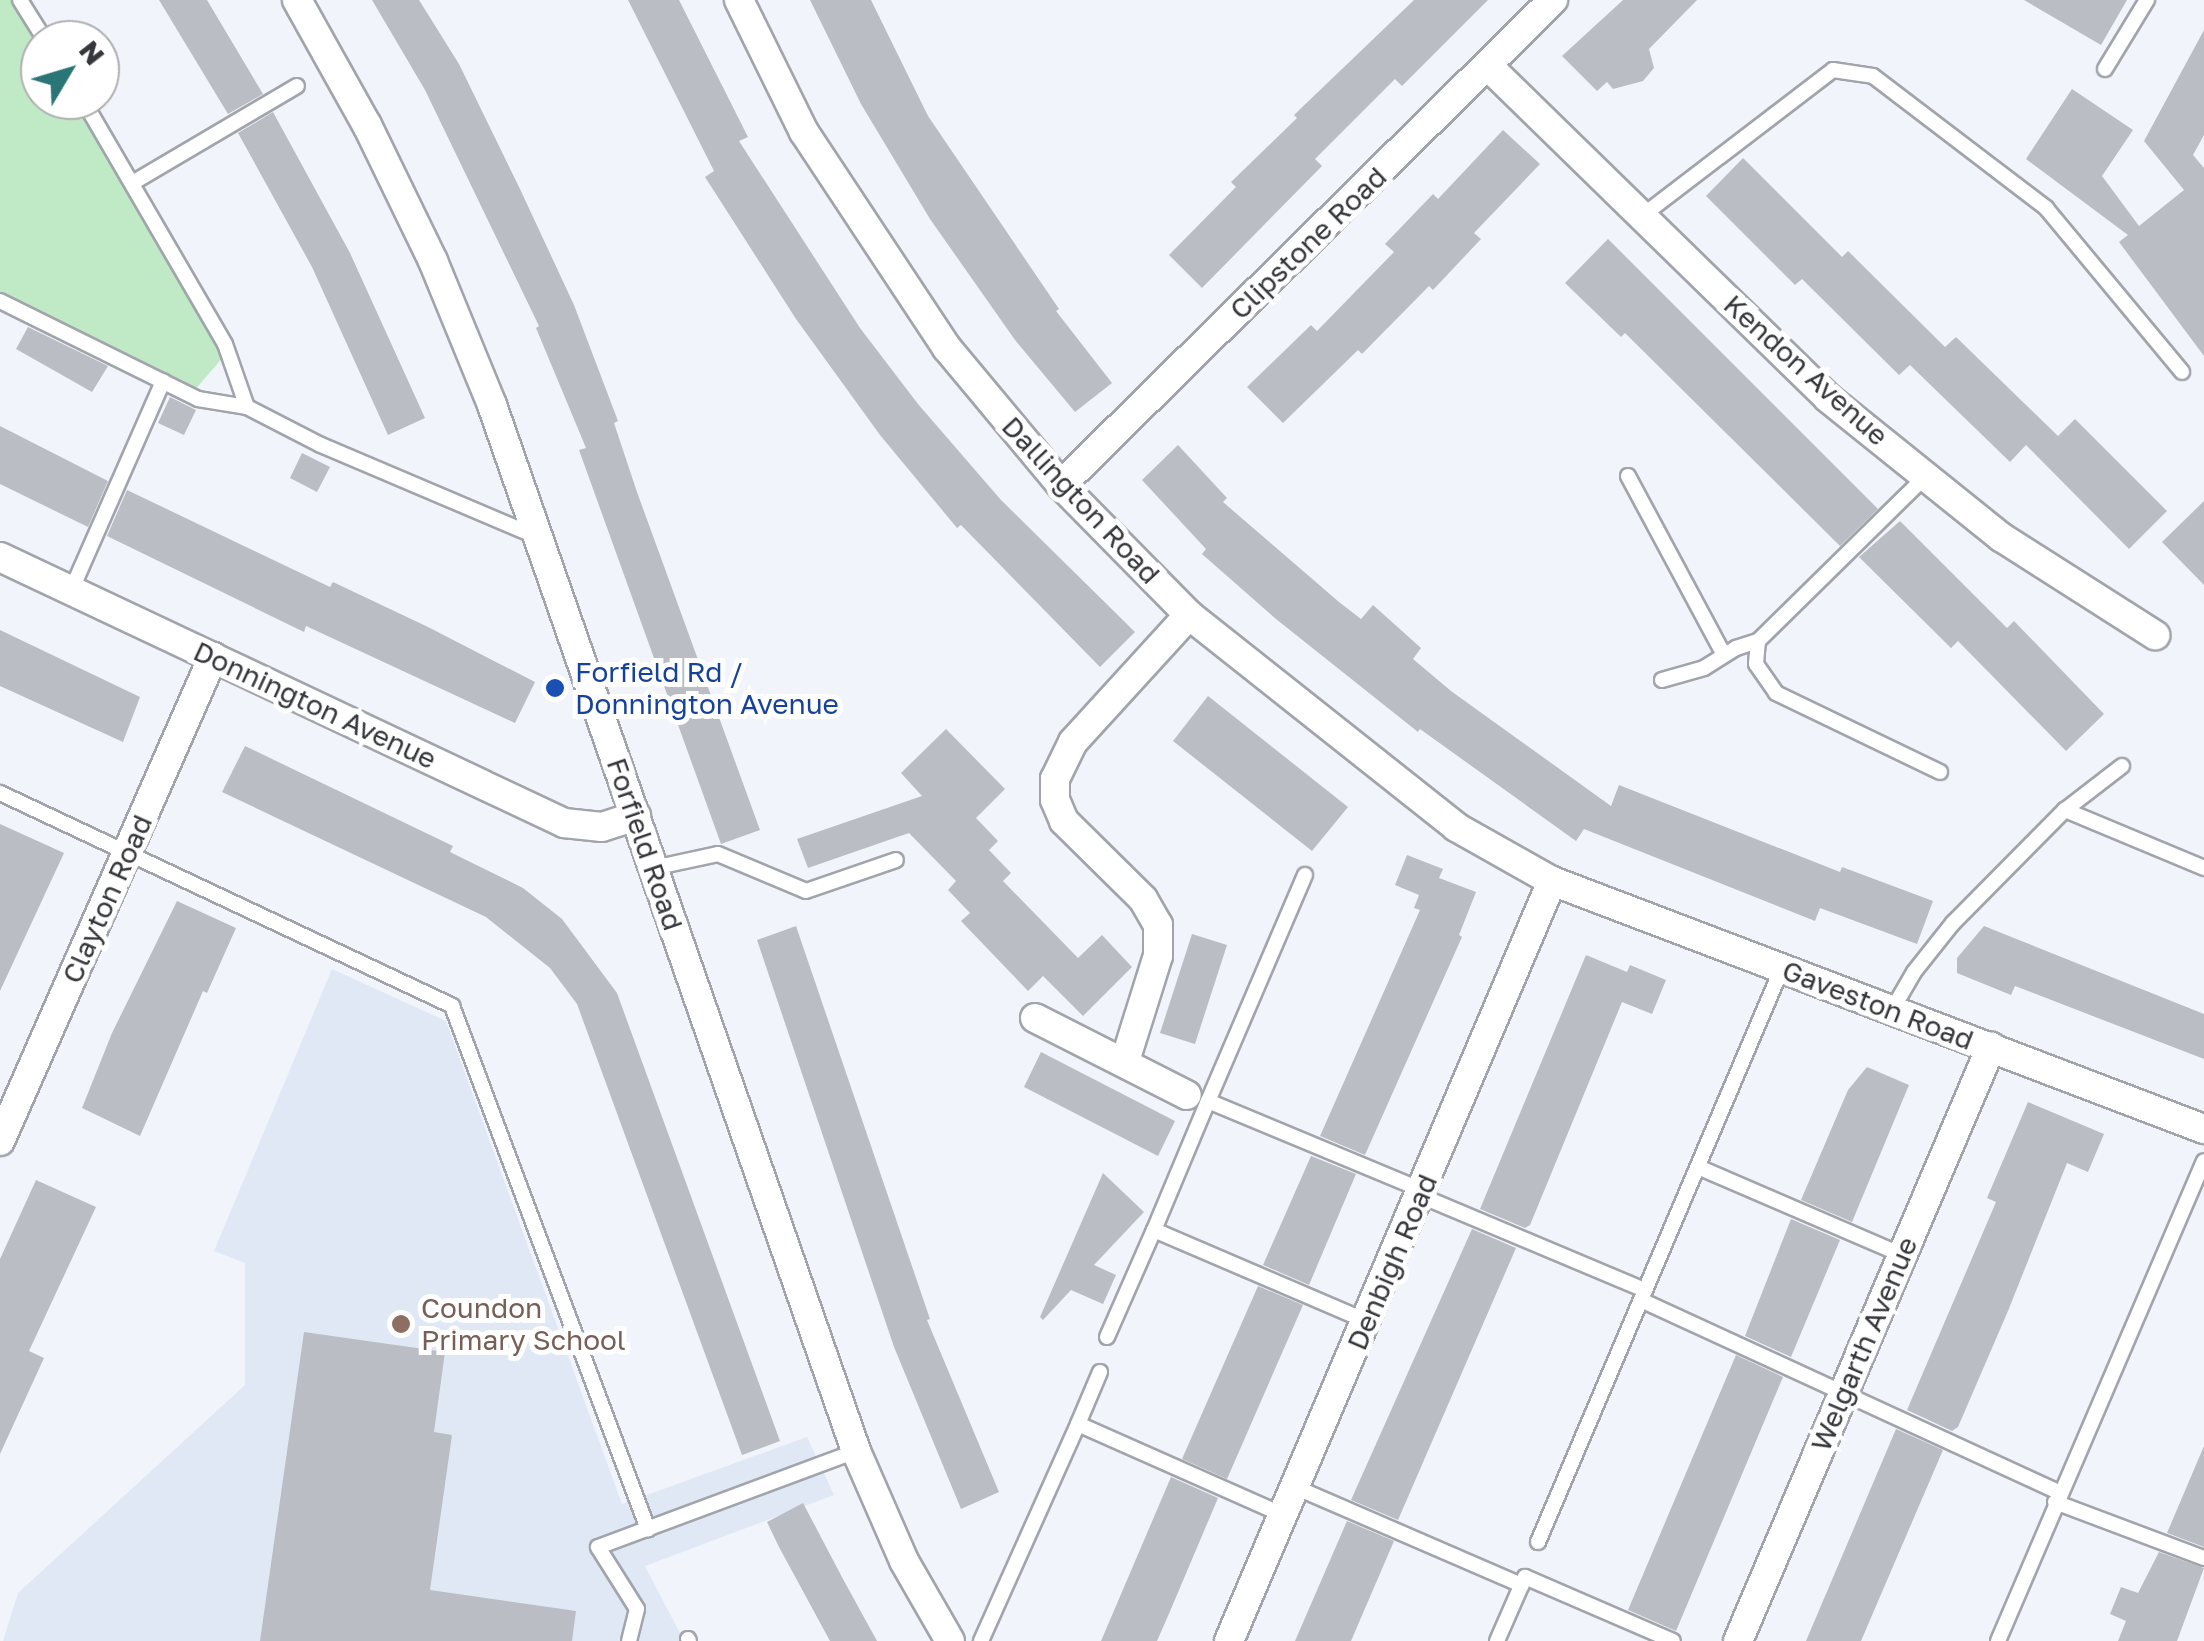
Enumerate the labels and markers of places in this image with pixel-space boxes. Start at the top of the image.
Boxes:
place label: Forfield Rd / Donnington Avenue [575,655,839,721]
marker: Forfield Rd / Donnington Avenue [544,677,566,699]
place label: Coundon Primary School [421,1291,626,1357]
marker: Coundon Primary School [390,1313,412,1335]

